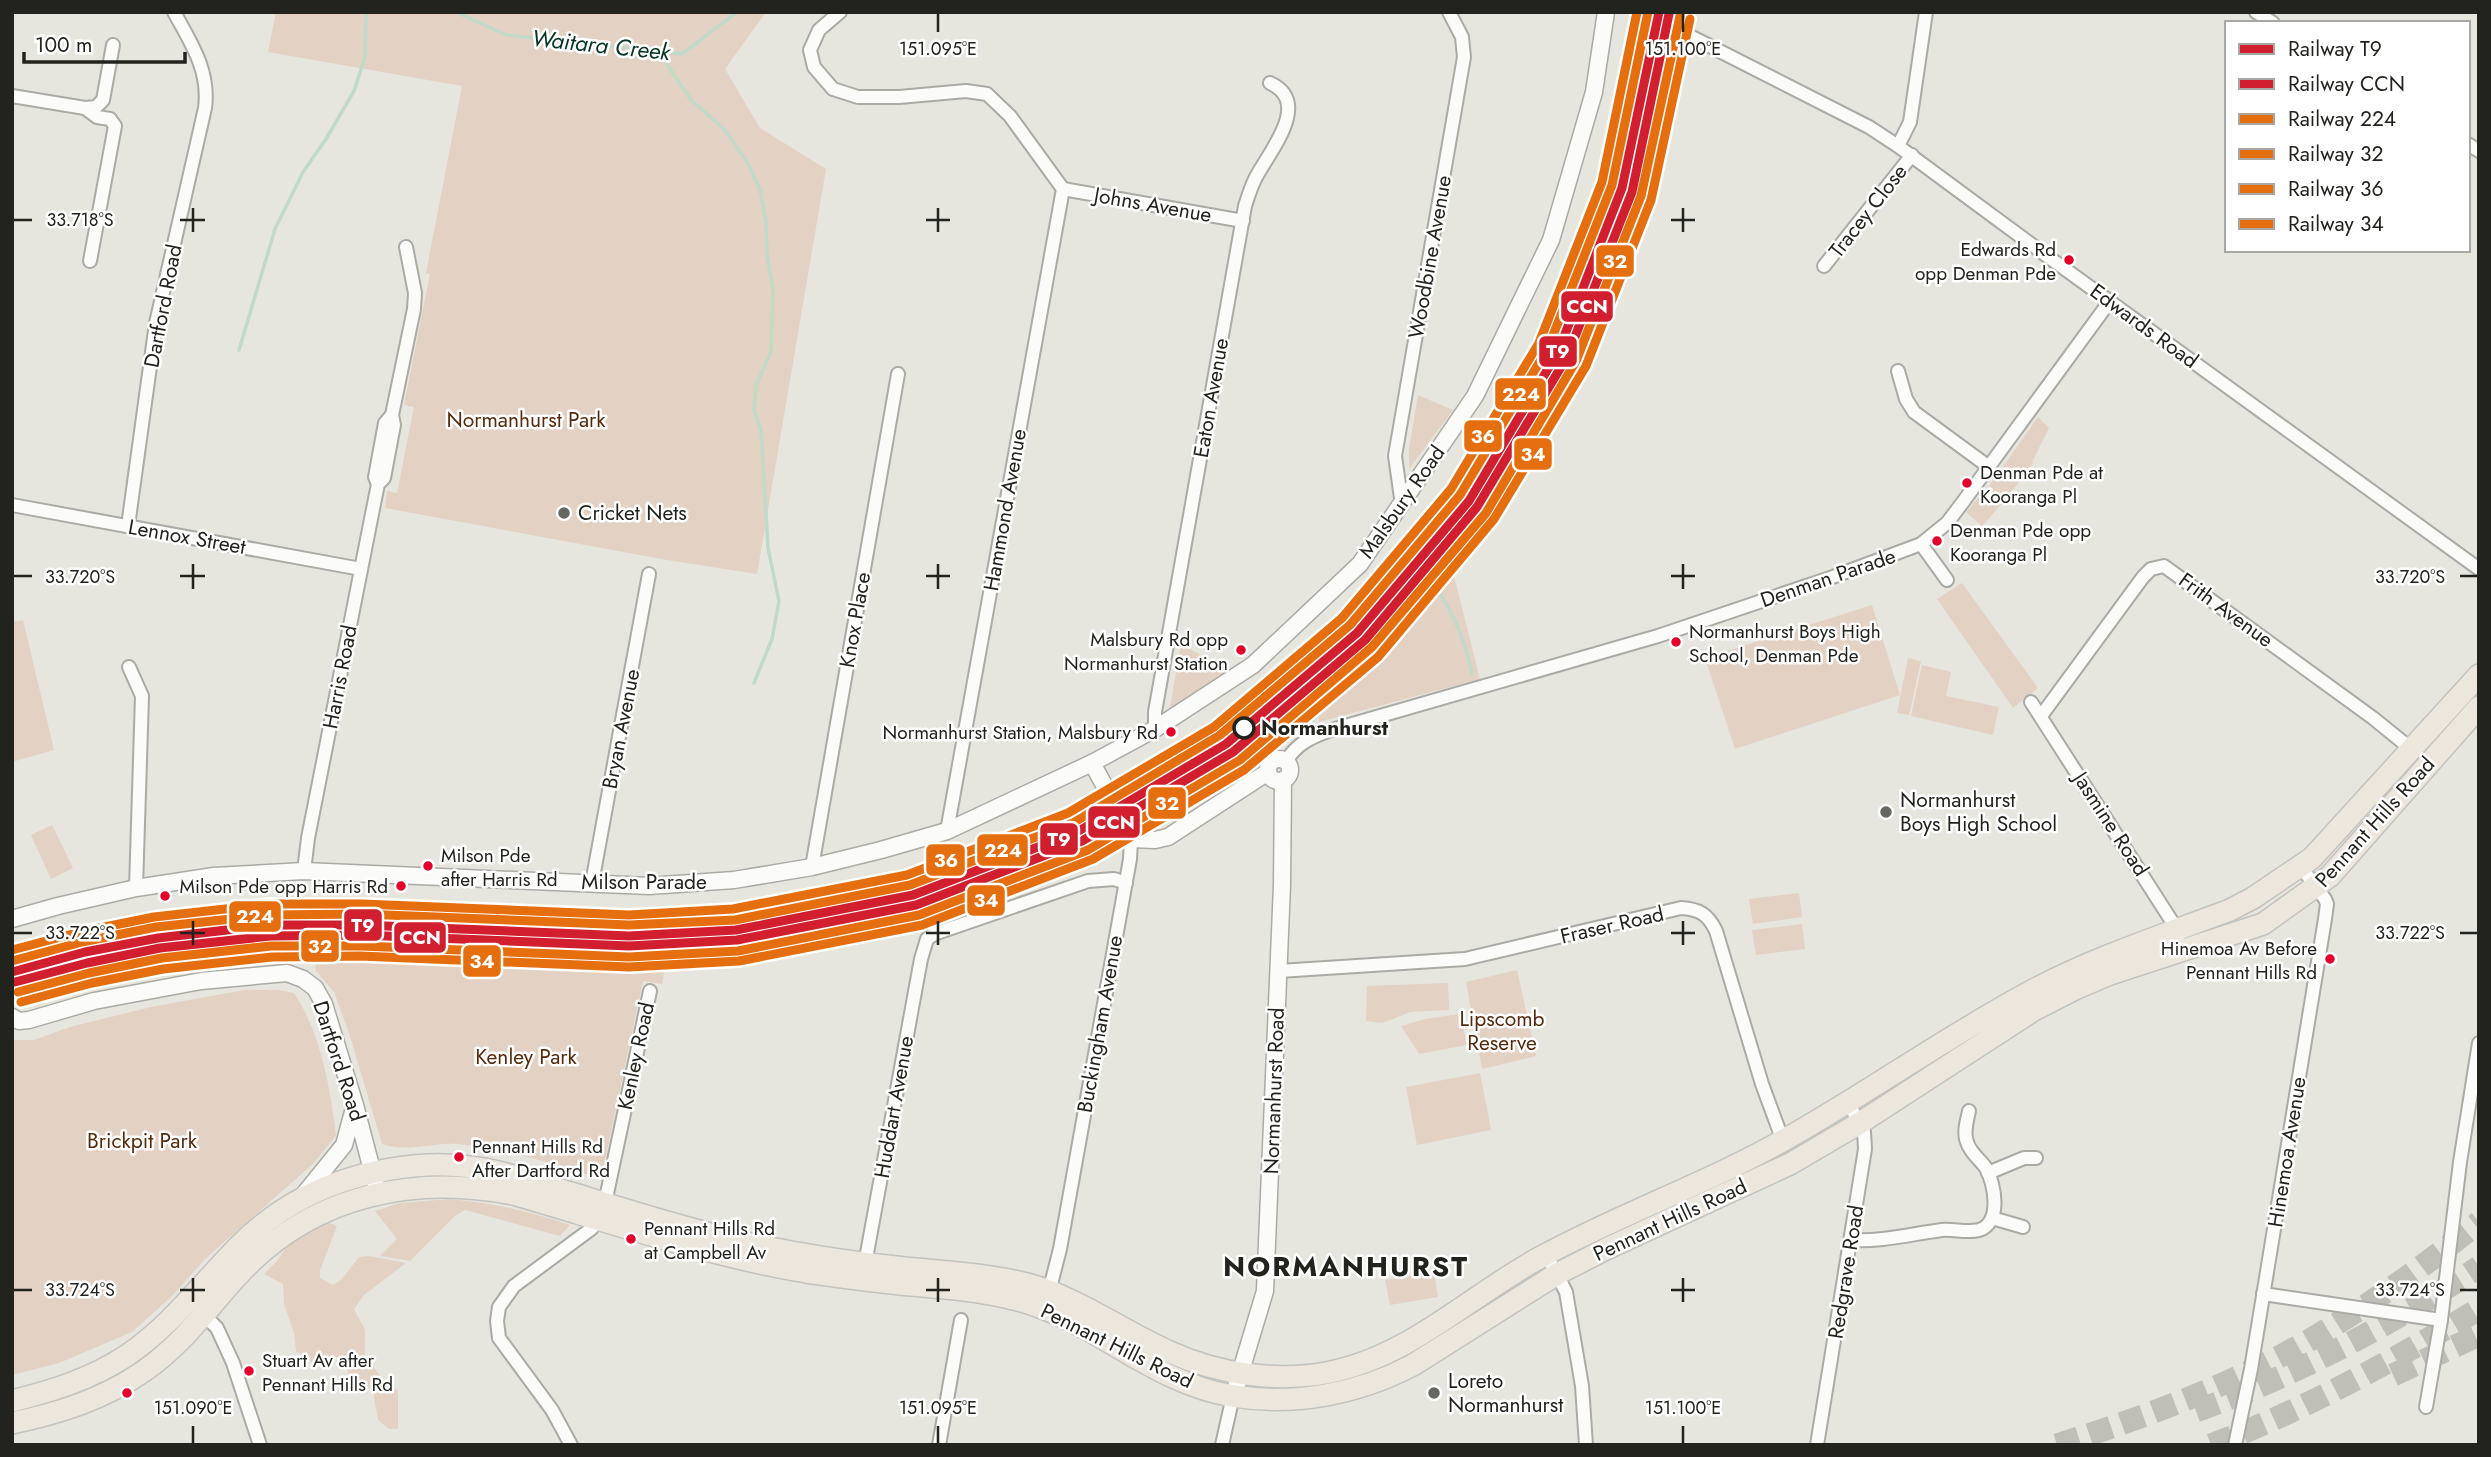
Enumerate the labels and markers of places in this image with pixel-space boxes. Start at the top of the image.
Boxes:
place label: Edwards Rd opp Denman Pde [1915,236,2056,287]
marker: Edwards Rd opp Denman Pde [2062,253,2076,267]
place label: Denman Pde at Kooranga Pl [1980,459,2103,510]
marker: Denman Pde at Kooranga Pl [1960,476,1974,490]
place label: Cricket Nets [578,498,687,528]
marker: Cricket Nets [556,505,572,521]
place label: Denman Pde opp Kooranga Pl [1950,517,2091,568]
marker: Denman Pde opp Kooranga Pl [1930,534,1944,548]
place label: Normanhurst Boys High School, Denman Pde [1689,618,1881,669]
place label: Malsbury Rd opp Normanhurst Station [1064,626,1228,677]
marker: Normanhurst Boys High School, Denman Pde [1669,635,1683,649]
marker: Malsbury Rd opp Normanhurst Station [1234,643,1248,657]
place label: Normanhurst [1261,713,1389,743]
marker: Normanhurst [1233,717,1255,739]
place label: Normanhurst Station, Malsbury Rd [883,719,1158,746]
marker: Normanhurst Station, Malsbury Rd [1164,725,1178,739]
place label: Normanhurst Boys High School [1900,785,2057,839]
marker: Normanhurst Boys High School [1878,804,1894,820]
place label: Milson Pde after Harris Rd [441,842,558,893]
marker: Milson Pde after Harris Rd [421,859,435,873]
place label: Milson Pde opp Harris Rd [180,873,388,900]
marker: Milson Pde opp Harris Rd [394,879,408,893]
unlabelled marker [158,889,172,903]
place label: Hinemoa Av Before Pennant Hills Rd [2161,935,2317,986]
marker: Hinemoa Av Before Pennant Hills Rd [2323,952,2337,966]
place label: Pennant Hills Rd After Dartford Rd [472,1133,610,1184]
marker: Pennant Hills Rd After Dartford Rd [452,1150,466,1164]
place label: Pennant Hills Rd at Campbell Av [644,1215,775,1266]
marker: Pennant Hills Rd at Campbell Av [624,1232,638,1246]
place label: Stuart Av after Pennant Hills Rd [262,1347,393,1398]
marker: Stuart Av after Pennant Hills Rd [242,1364,256,1378]
place label: Loreto Normanhurst [1448,1366,1563,1420]
marker: Loreto Normanhurst [1426,1385,1442,1401]
unlabelled marker [120,1386,134,1400]

